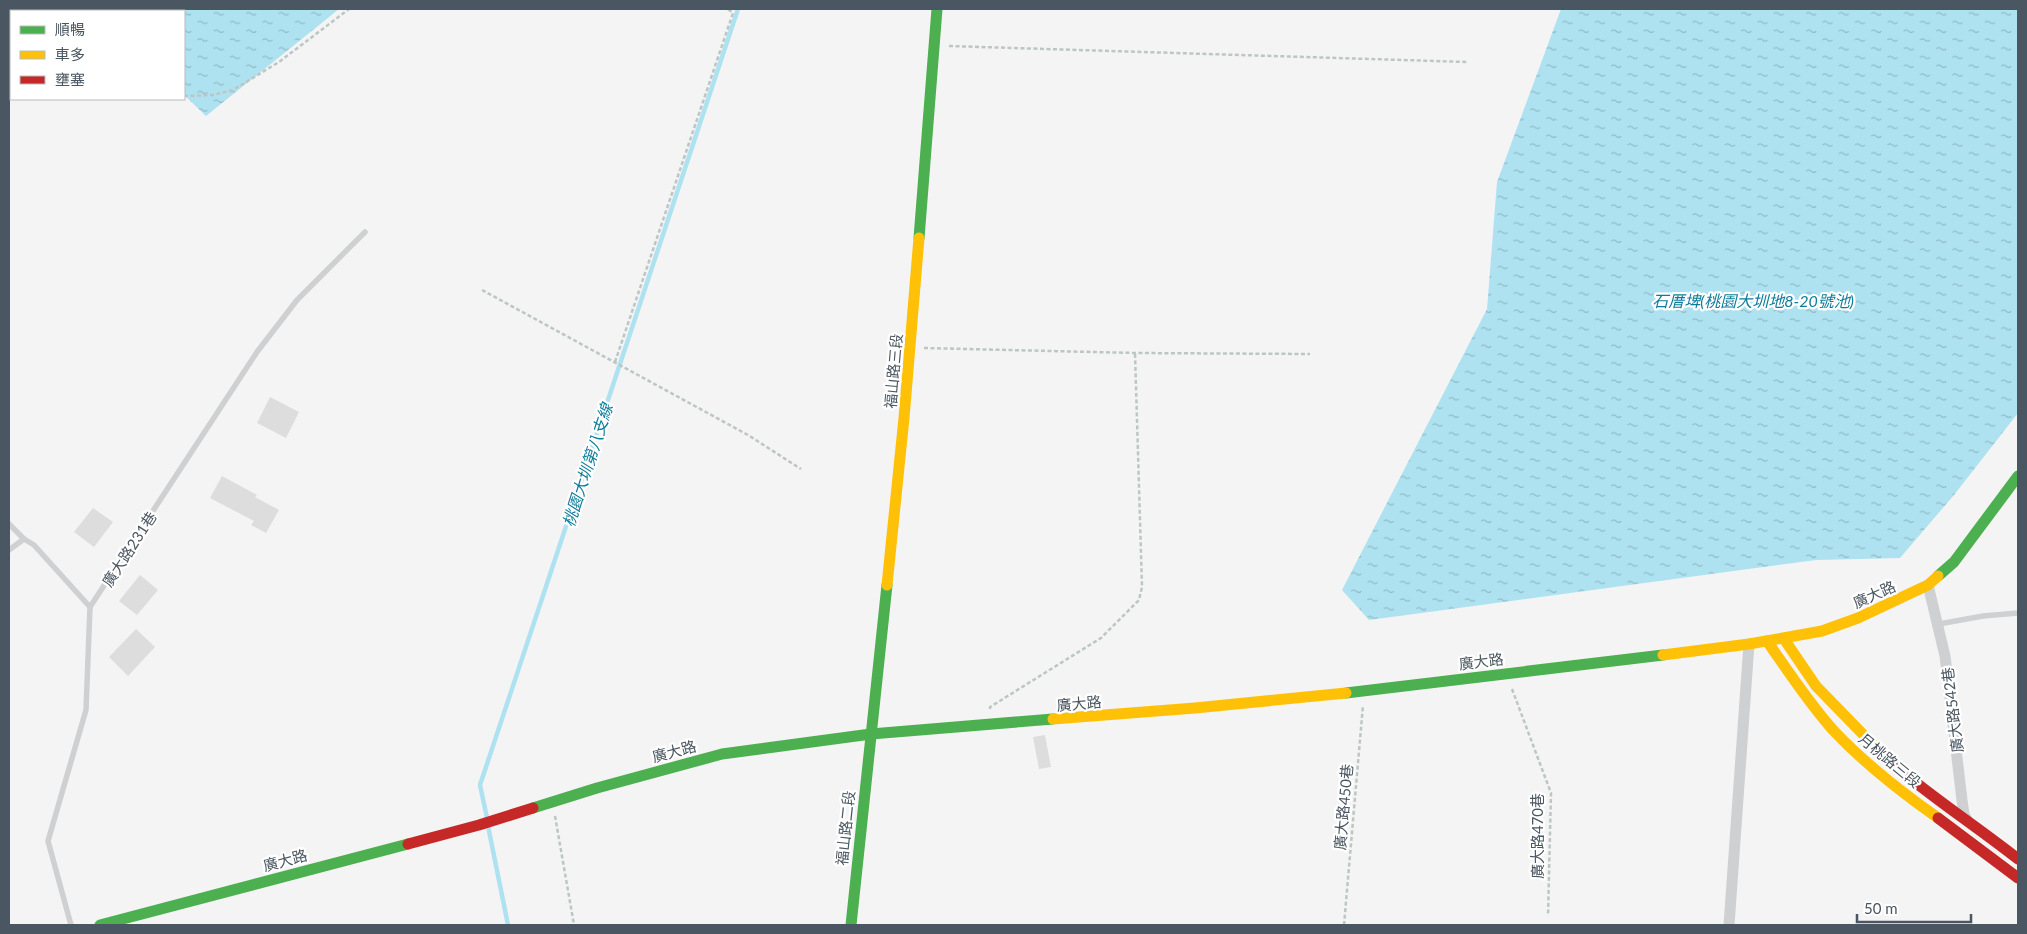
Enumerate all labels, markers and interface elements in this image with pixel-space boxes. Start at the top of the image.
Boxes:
legend [10,10,185,100]
text: 順暢 [55,20,85,38]
text: 車多 [55,45,85,63]
text: 壅塞 [55,70,85,88]
water label: 石厝埤(桃園大圳地8-20號池) [1652,291,1854,310]
street label: 福山路三段 [881,333,905,409]
water label: 桃園大圳第八支線 [558,399,616,529]
street label: 廣大路231巷 [98,508,160,590]
street label: 廣大路 [1850,577,1898,611]
street label: 廣大路 [1458,649,1504,673]
street label: 廣大路542巷 [1938,666,1966,754]
street label: 廣大路 [1056,692,1102,714]
street label: 月桃路三段 [1855,729,1925,791]
street label: 廣大路 [650,736,698,766]
street label: 廣大路450巷 [1330,763,1356,851]
street label: 福山路二段 [832,790,858,866]
street label: 廣大路470巷 [1528,793,1546,879]
street label: 廣大路 [261,845,309,875]
scale bar [1857,892,1971,924]
text: 50 m [1864,899,1898,917]

